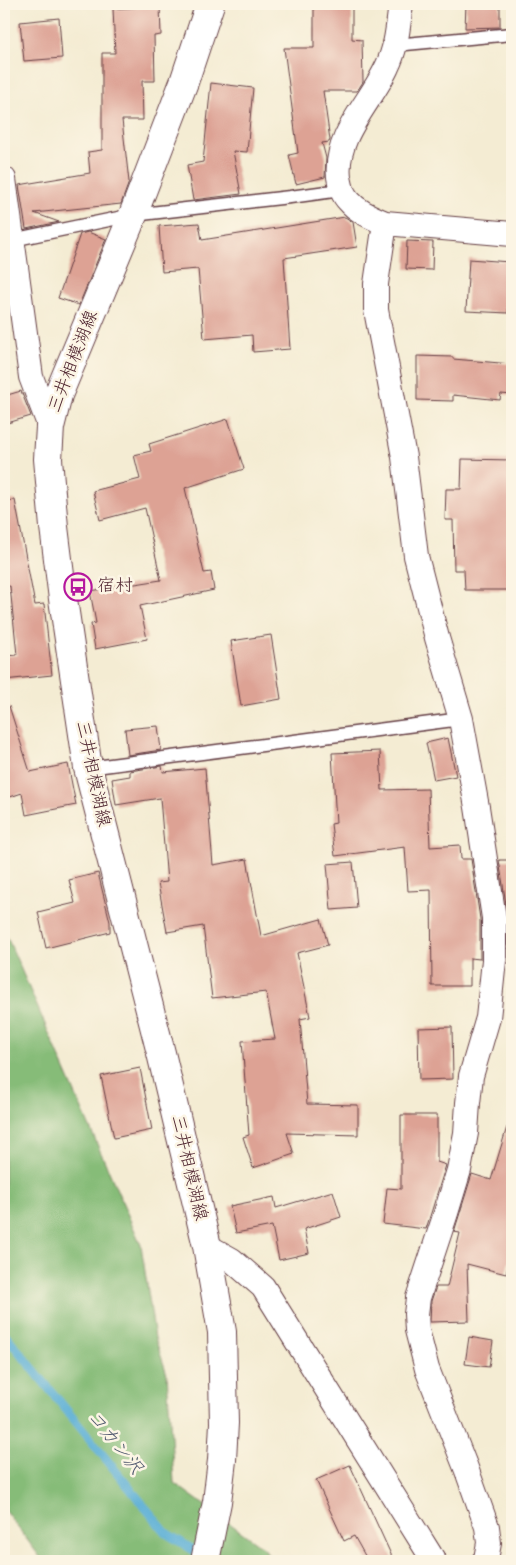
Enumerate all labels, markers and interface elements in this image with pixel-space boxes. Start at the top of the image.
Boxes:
street label: 三井相模湖線 [43,307,105,417]
bus stop icon: 宿村 [63,572,93,602]
place label: 宿村 [97,574,133,600]
street label: 三井相模湖線 [68,718,116,830]
street label: 三井相模湖線 [163,1112,213,1224]
water label: コカン沢 [80,1405,149,1482]

